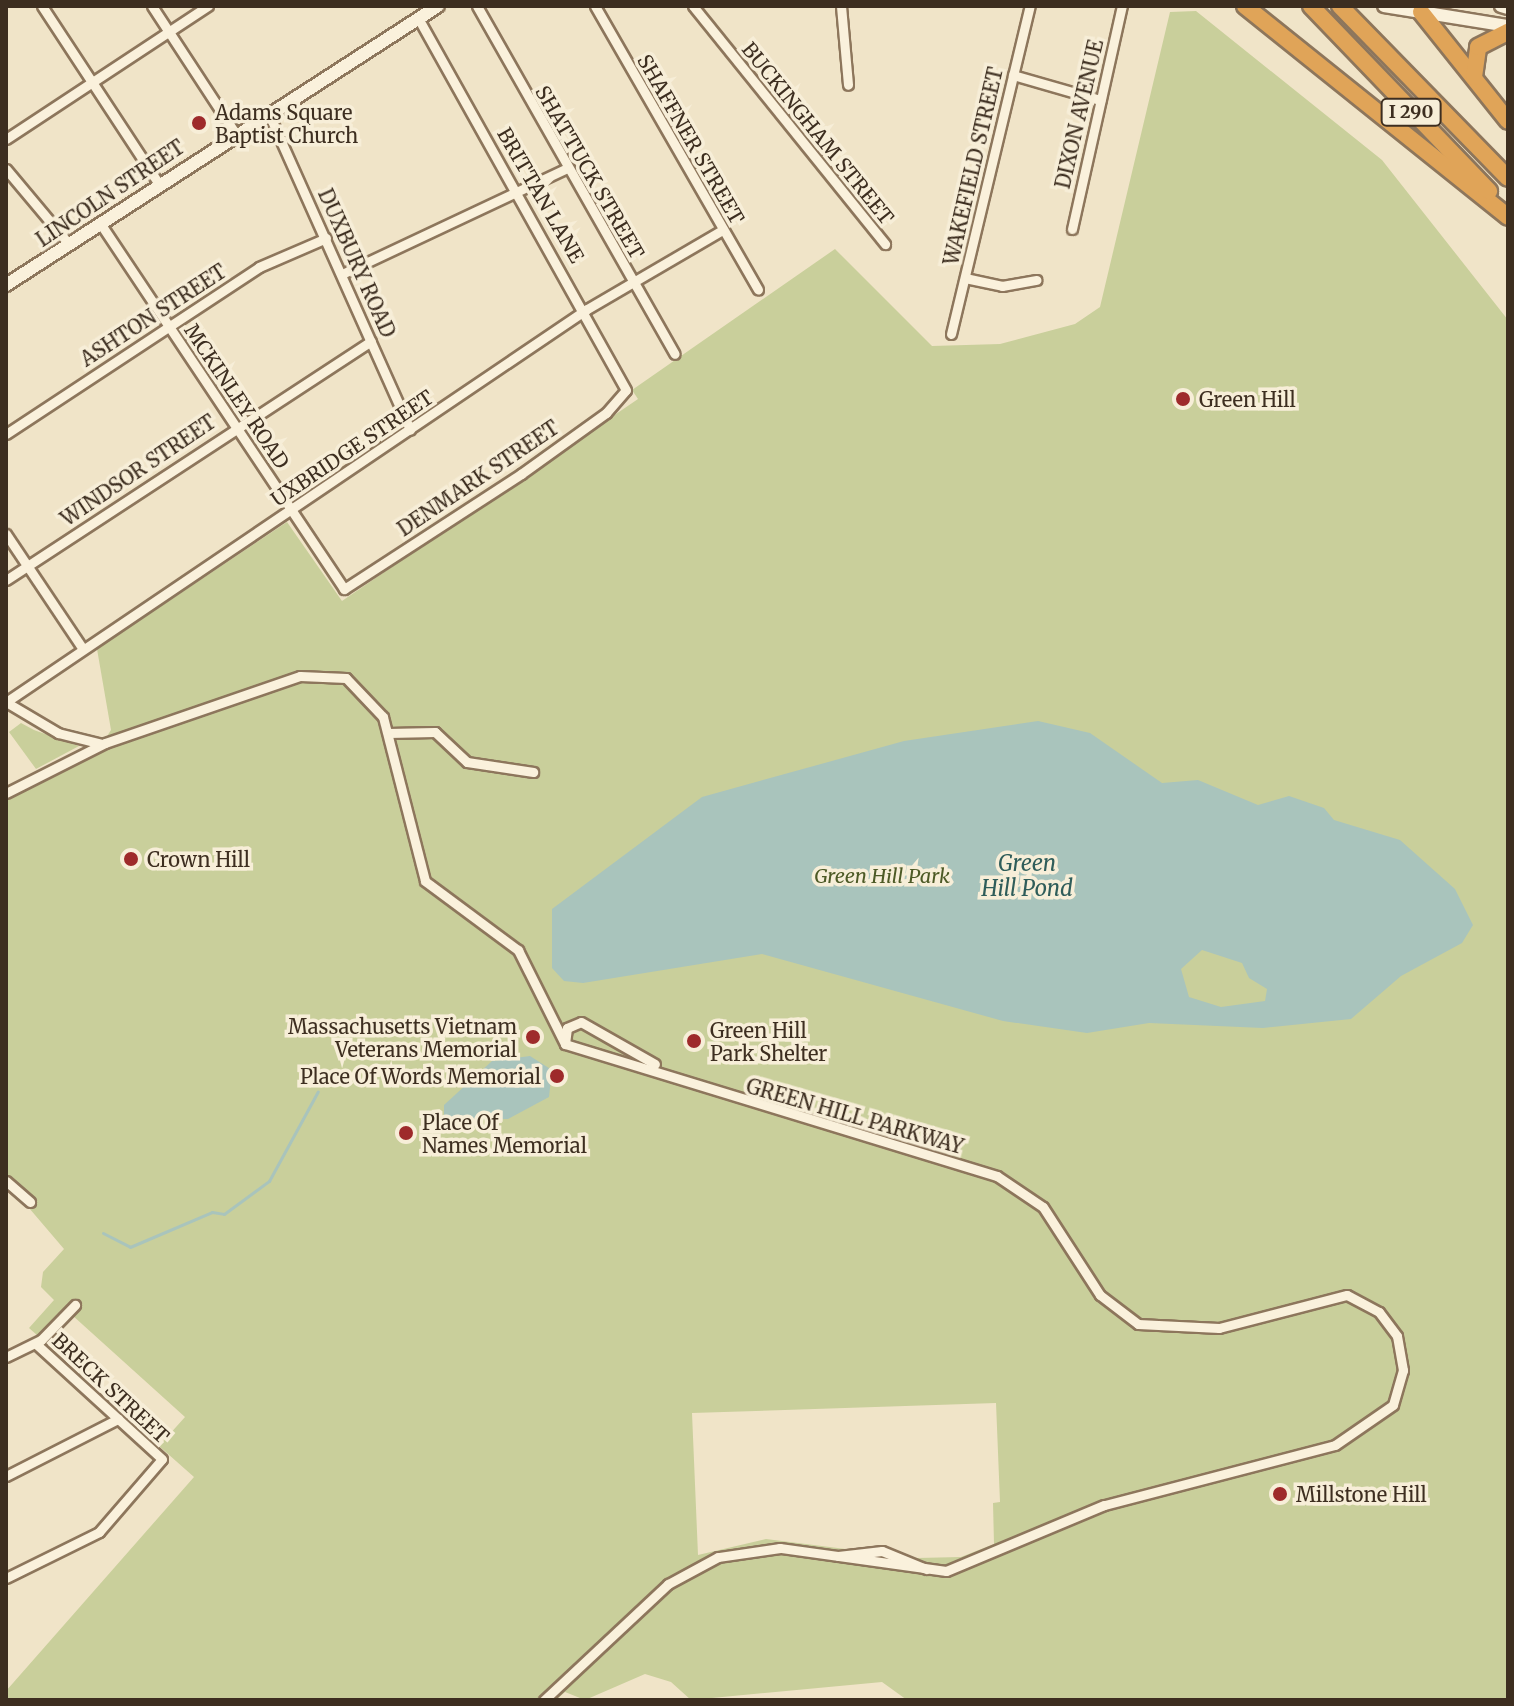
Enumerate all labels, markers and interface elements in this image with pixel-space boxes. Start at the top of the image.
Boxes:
street label: BUCKINGHAM STREET [737,37,899,229]
street label: DIXON AVENUE [1050,37,1108,191]
street label: SHAFFNER STREET [633,50,749,228]
street label: WAKEFIELD STREET [939,65,1007,267]
street label: SHATTUCK STREET [531,81,649,263]
road number: I 290 [1379,98,1443,126]
place label: Adams Square Baptist Church [215,100,358,147]
marker: Adams Square Baptist Church [190,114,208,132]
street label: BRITTAN LANE [493,123,589,267]
street label: LINCOLN STREET [31,135,189,251]
street label: DUXBURY ROAD [313,185,401,341]
street label: ASHTON STREET [76,259,230,371]
street label: MCKINLEY ROAD [180,319,294,473]
street label: UXBRIDGE STREET [266,385,438,511]
place label: Green Hill [1199,387,1296,411]
marker: Green Hill [1174,390,1192,408]
street label: WINDSOR STREET [56,409,220,531]
street label: DENMARK STREET [393,415,563,541]
place label: Crown Hill [147,847,250,871]
marker: Crown Hill [122,850,140,868]
water label: Green Hill Pond [981,850,1073,902]
park label: Green Hill Park [814,863,950,887]
place label: Massachusetts Vietnam Veterans Memorial [288,1014,517,1061]
place label: Green Hill Park Shelter [710,1018,827,1065]
marker: Massachusetts Vietnam Veterans Memorial [524,1028,542,1046]
marker: Green Hill Park Shelter [685,1032,703,1050]
place label: Place Of Words Memorial [300,1064,541,1088]
marker: Place Of Words Memorial [548,1067,566,1085]
street label: GREEN HILL PARKWAY [744,1073,966,1159]
place label: Place Of Names Memorial [422,1110,587,1157]
marker: Place Of Names Memorial [397,1124,415,1142]
street label: BRECK STREET [48,1328,174,1448]
place label: Millstone Hill [1296,1482,1427,1506]
marker: Millstone Hill [1271,1485,1289,1503]

